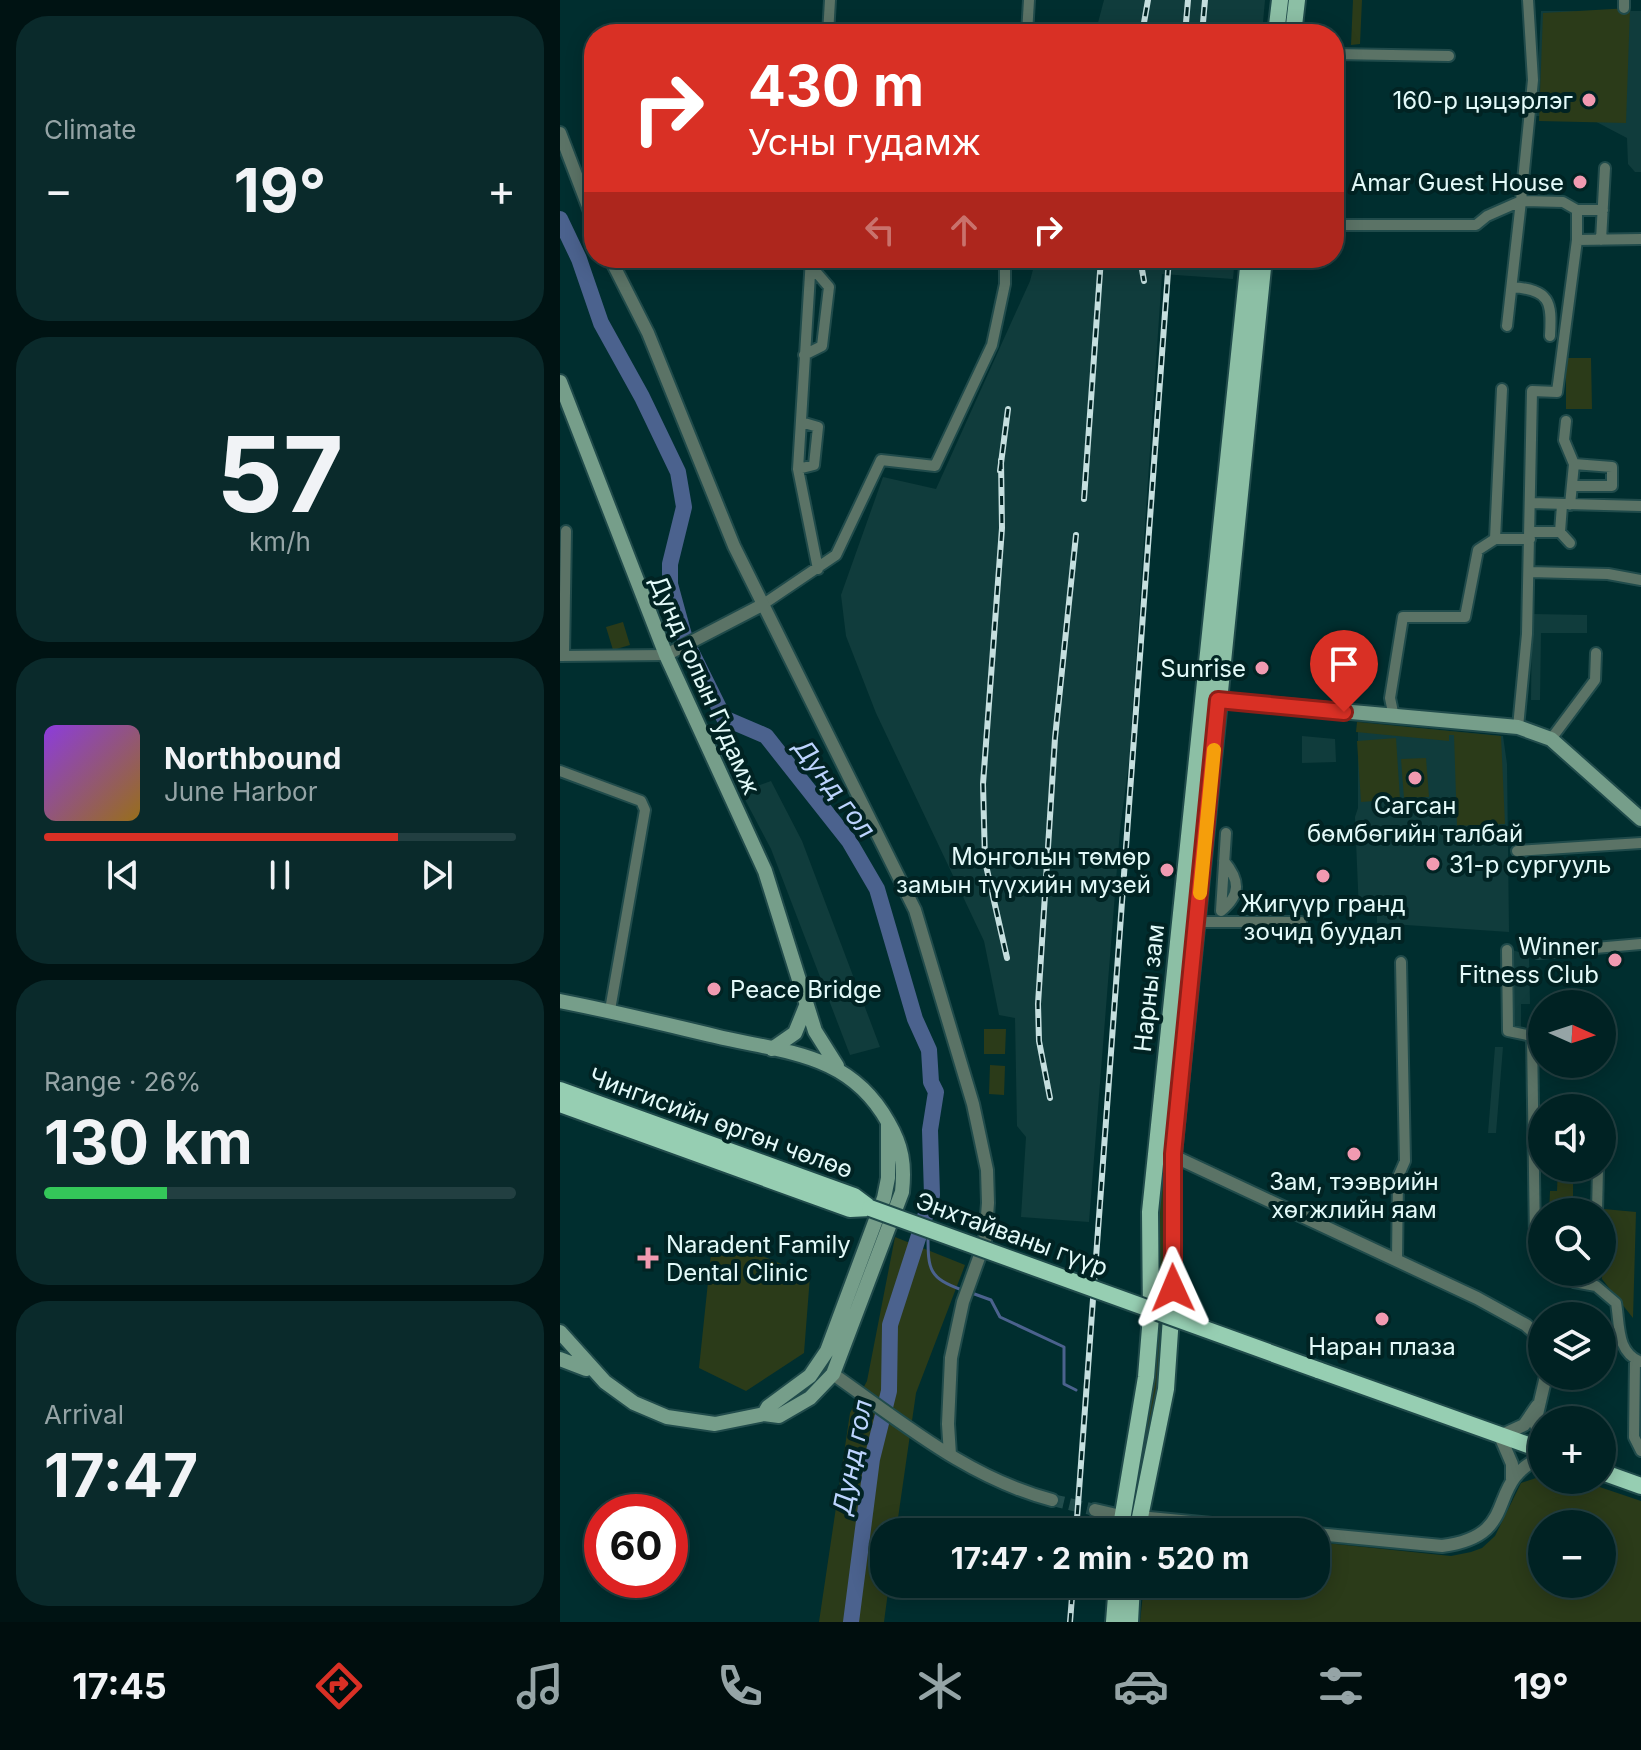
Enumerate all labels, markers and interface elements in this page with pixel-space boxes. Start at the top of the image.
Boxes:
text: 430 m [748,52,924,120]
icon: right [616,56,720,160]
place label: 160-р цэцэрлэг [1392,86,1573,115]
marker: 160-р цэцэрлэг [1580,91,1598,109]
text: Climate [44,114,136,145]
text: Усны гудамж [748,120,981,164]
text: 19° [234,154,326,226]
text: − [44,163,73,217]
text: + [487,163,516,217]
place label: Amar Guest House [1351,168,1564,197]
marker: Amar Guest House [1571,173,1589,191]
icon: left [858,208,902,252]
icon: ahead [942,208,986,252]
icon: right [1026,208,1070,252]
text: 57 [217,411,343,537]
text: km/h [249,526,311,557]
street label: Дунд голын Гудамж [643,571,767,799]
pin [1310,630,1378,712]
icon: arrive [1322,642,1366,686]
place label: Sunrise [1160,654,1246,683]
marker: Sunrise [1253,659,1271,677]
water label: Дунд гол [787,731,882,844]
text: Northbound [164,740,341,776]
marker: Сагсан бөмбөгийн талбай [1406,769,1424,787]
text: June Harbor [164,776,317,807]
place label: Сагсан бөмбөгийн талбай [1307,791,1523,848]
place label: Монголын төмөр замын түүхийн музей [896,842,1151,899]
place label: 31-р сургууль [1449,850,1611,879]
icon: previous [101,853,145,897]
icon: pause [258,853,302,897]
icon: next [415,853,459,897]
marker: 31-р сургууль [1424,855,1442,873]
marker: Монголын төмөр замын түүхийн музей [1158,861,1176,879]
marker: Жигүүр гранд зочид буудал [1314,867,1332,885]
place label: Жигүүр гранд зочид буудал [1241,889,1406,946]
street label: Нарны зам [1128,923,1170,1053]
place label: Winner Fitness Club [1459,932,1599,989]
marker: Winner Fitness Club [1606,951,1624,969]
place label: Peace Bridge [730,975,882,1004]
marker: Peace Bridge [705,980,723,998]
north arrow [1528,990,1616,1078]
map controls [1528,990,1616,1598]
street label: Чингисийн өргөн чөлөө [585,1062,857,1184]
text: Range · 26% [44,1066,201,1097]
button: sound [1528,1094,1616,1182]
text: 130 km [44,1106,253,1178]
marker: Зам, тээврийн хөгжлийн яам [1345,1145,1363,1163]
place label: Зам, тээврийн хөгжлийн яам [1269,1167,1439,1224]
street label: Энхтайваны гүүр [912,1186,1112,1282]
button: search [1528,1198,1616,1286]
place label: Naradent Family Dental Clinic [666,1230,851,1287]
position arrow [1131,1246,1215,1330]
marker: Naradent Family Dental Clinic [637,1247,659,1269]
button: layers [1528,1302,1616,1390]
marker: Наран плаза [1373,1310,1391,1328]
place label: Наран плаза [1308,1332,1456,1361]
water label: Дунд гол [825,1397,878,1518]
text: Arrival [44,1399,124,1430]
button: + [1528,1406,1616,1494]
text: 17:47 [44,1439,198,1511]
speed limit sign: 60 [584,1494,688,1598]
button: − [1528,1510,1616,1598]
text: 17:47 · 2 min · 520 m [951,1540,1249,1576]
icon: directions [311,1658,367,1714]
icon: music [512,1658,568,1714]
icon: phone [712,1658,768,1714]
icon: climate [912,1658,968,1714]
icon: car [1113,1658,1169,1714]
icon: filters [1313,1658,1369,1714]
text: 17:45 [72,1664,167,1708]
text: 19° [1513,1664,1569,1708]

